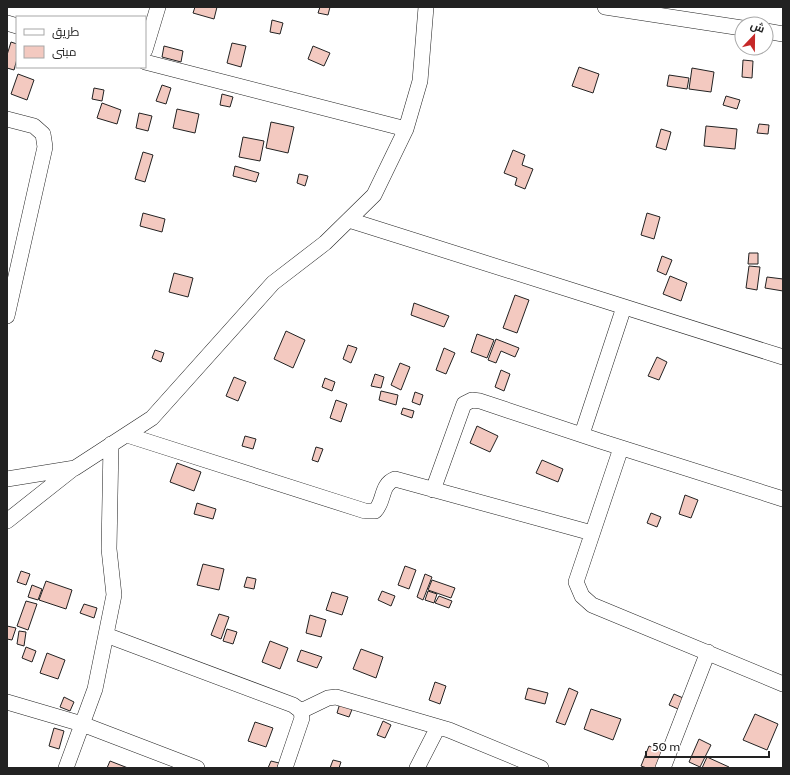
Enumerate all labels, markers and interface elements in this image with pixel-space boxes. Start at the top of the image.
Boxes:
legend [16,16,146,68]
north arrow [734,16,774,56]
text: ش [749,18,767,36]
text: طريق [52,24,80,39]
text: مبنى [52,44,77,59]
scale bar [646,733,769,759]
text: 50 m [652,739,680,754]

